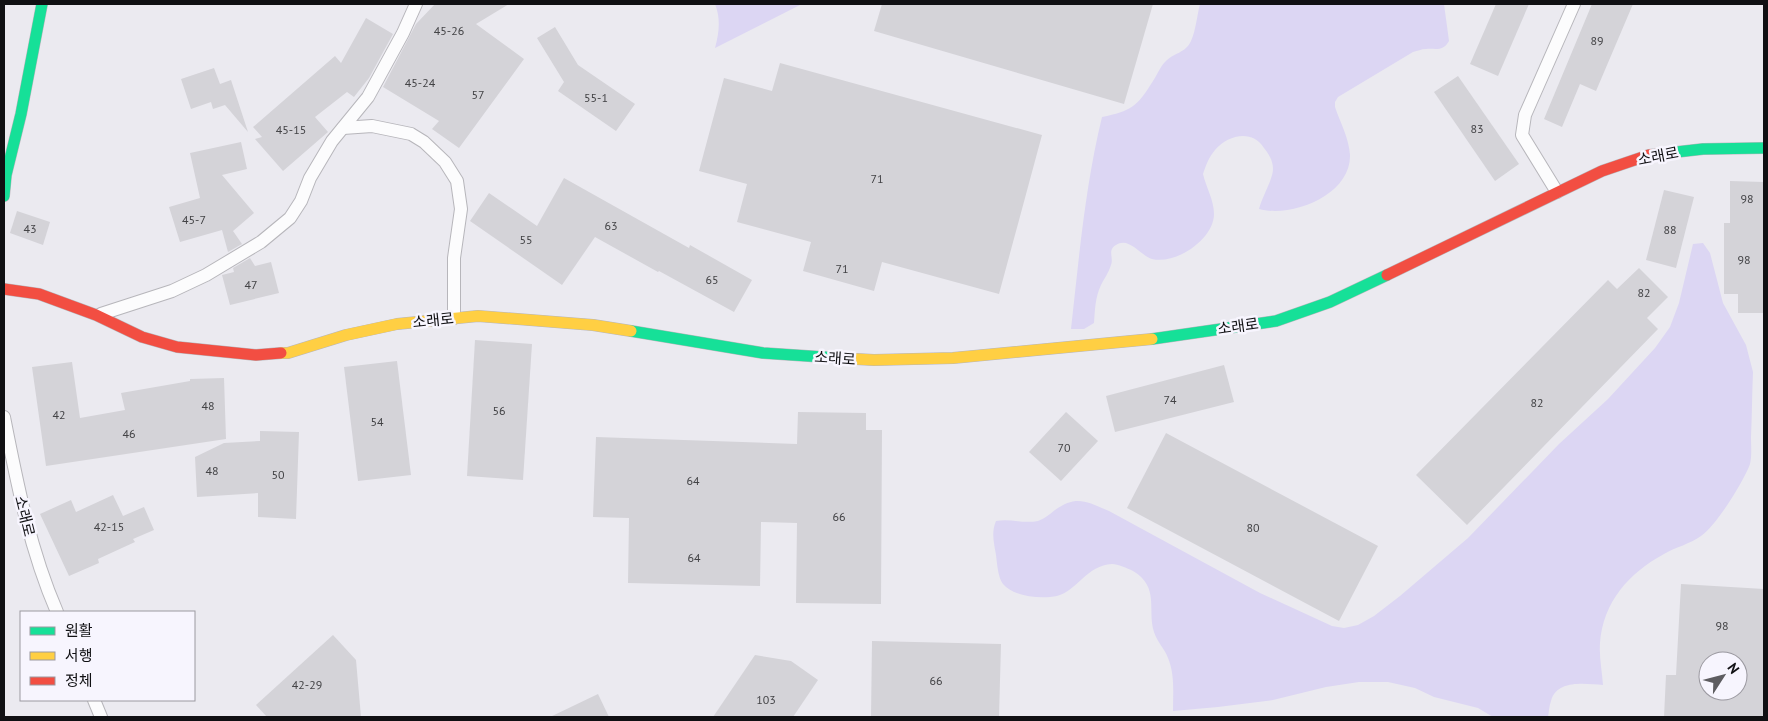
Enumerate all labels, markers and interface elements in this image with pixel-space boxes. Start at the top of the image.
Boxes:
house number: 45-26 [434,23,464,38]
house number: 89 [1590,33,1604,48]
house number: 45-24 [405,75,436,90]
house number: 57 [471,87,485,102]
house number: 55-1 [584,90,608,105]
house number: 83 [1470,121,1484,136]
house number: 45-15 [276,122,306,137]
street label: 소래로 [1636,143,1680,169]
house number: 71 [870,171,884,186]
house number: 98 [1740,191,1754,206]
house number: 45-7 [182,212,206,227]
house number: 63 [604,218,618,233]
house number: 43 [23,221,37,236]
house number: 88 [1663,222,1677,237]
house number: 55 [519,232,533,247]
house number: 98 [1737,252,1751,267]
house number: 71 [835,261,849,276]
house number: 65 [705,272,719,287]
house number: 47 [244,277,258,292]
house number: 82 [1637,285,1651,300]
street label: 소래로 [411,308,455,332]
street label: 소래로 [1216,314,1260,338]
street label: 소래로 [814,347,856,369]
house number: 74 [1163,392,1177,407]
house number: 82 [1530,395,1544,410]
house number: 48 [201,398,215,413]
house number: 56 [492,403,506,418]
house number: 42 [52,407,66,422]
house number: 54 [370,414,384,429]
house number: 46 [122,426,136,441]
house number: 70 [1057,440,1071,455]
house number: 48 [205,463,219,478]
house number: 50 [271,467,285,482]
house number: 64 [686,473,700,488]
street label: 소래로 [11,494,39,538]
house number: 66 [832,509,846,524]
house number: 42-15 [94,519,124,534]
house number: 80 [1246,520,1260,535]
house number: 64 [687,550,701,565]
legend [20,611,195,701]
house number: 98 [1715,618,1729,633]
text: 원활 [65,621,93,640]
text: 서행 [65,646,93,665]
north arrow [1698,651,1748,701]
text: N [1724,659,1744,677]
text: 정체 [65,671,93,690]
house number: 66 [929,673,943,688]
house number: 42-29 [292,677,322,692]
house number: 103 [756,692,776,707]

